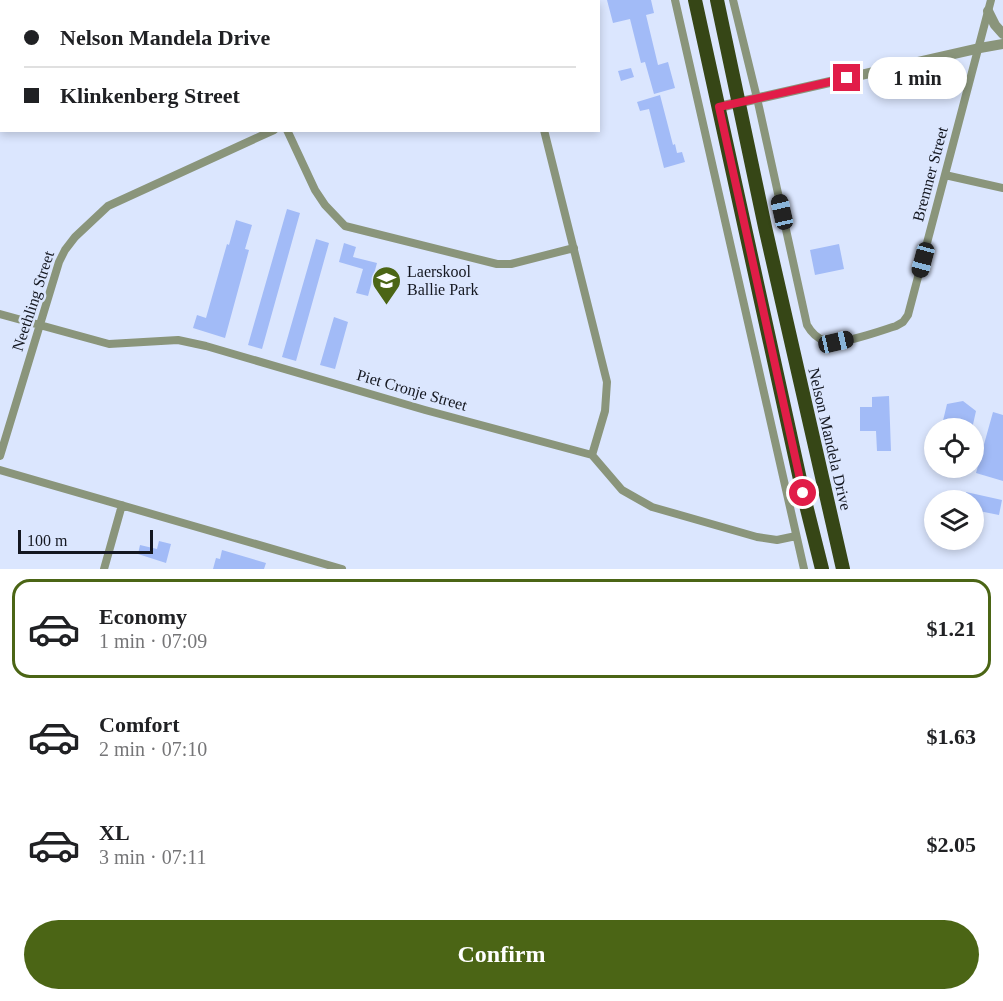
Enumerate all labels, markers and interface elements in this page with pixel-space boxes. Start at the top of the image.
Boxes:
text: Nelson Mandela Drive [60,25,270,50]
callout: 1 min [868,57,967,99]
route end [833,64,860,91]
text: 1 min [893,67,942,89]
text: Klinkenberg Street [60,83,240,108]
street label: Bremner Street [909,124,951,223]
car [769,192,795,232]
car [910,240,936,280]
street label: Neethling Street [9,248,58,354]
place label: Laerskool Ballie Park [407,263,479,298]
school or university icon: Laerskool Ballie Park [370,264,402,306]
car [816,329,856,355]
street label: Piet Cronje Street [355,366,470,415]
street label: Nelson Mandela Drive [805,366,855,512]
map controls [924,418,984,550]
button: locate [924,418,984,478]
route start [789,479,816,506]
button: layers [924,490,984,550]
scale bar [18,527,153,554]
text: 100 m [27,532,67,549]
icon: car [27,602,81,656]
text: Economy [99,604,187,629]
text: $1.21 [927,616,976,641]
text: 1 min · 07:09 [99,630,207,652]
icon: car [27,710,81,764]
text: Comfort [99,712,180,737]
text: $1.63 [927,724,976,749]
text: 2 min · 07:10 [99,738,207,760]
icon: car [27,818,81,872]
text: XL [99,820,130,845]
text: $2.05 [927,832,976,857]
text: 3 min · 07:11 [99,846,207,868]
button: Confirm [24,920,979,989]

